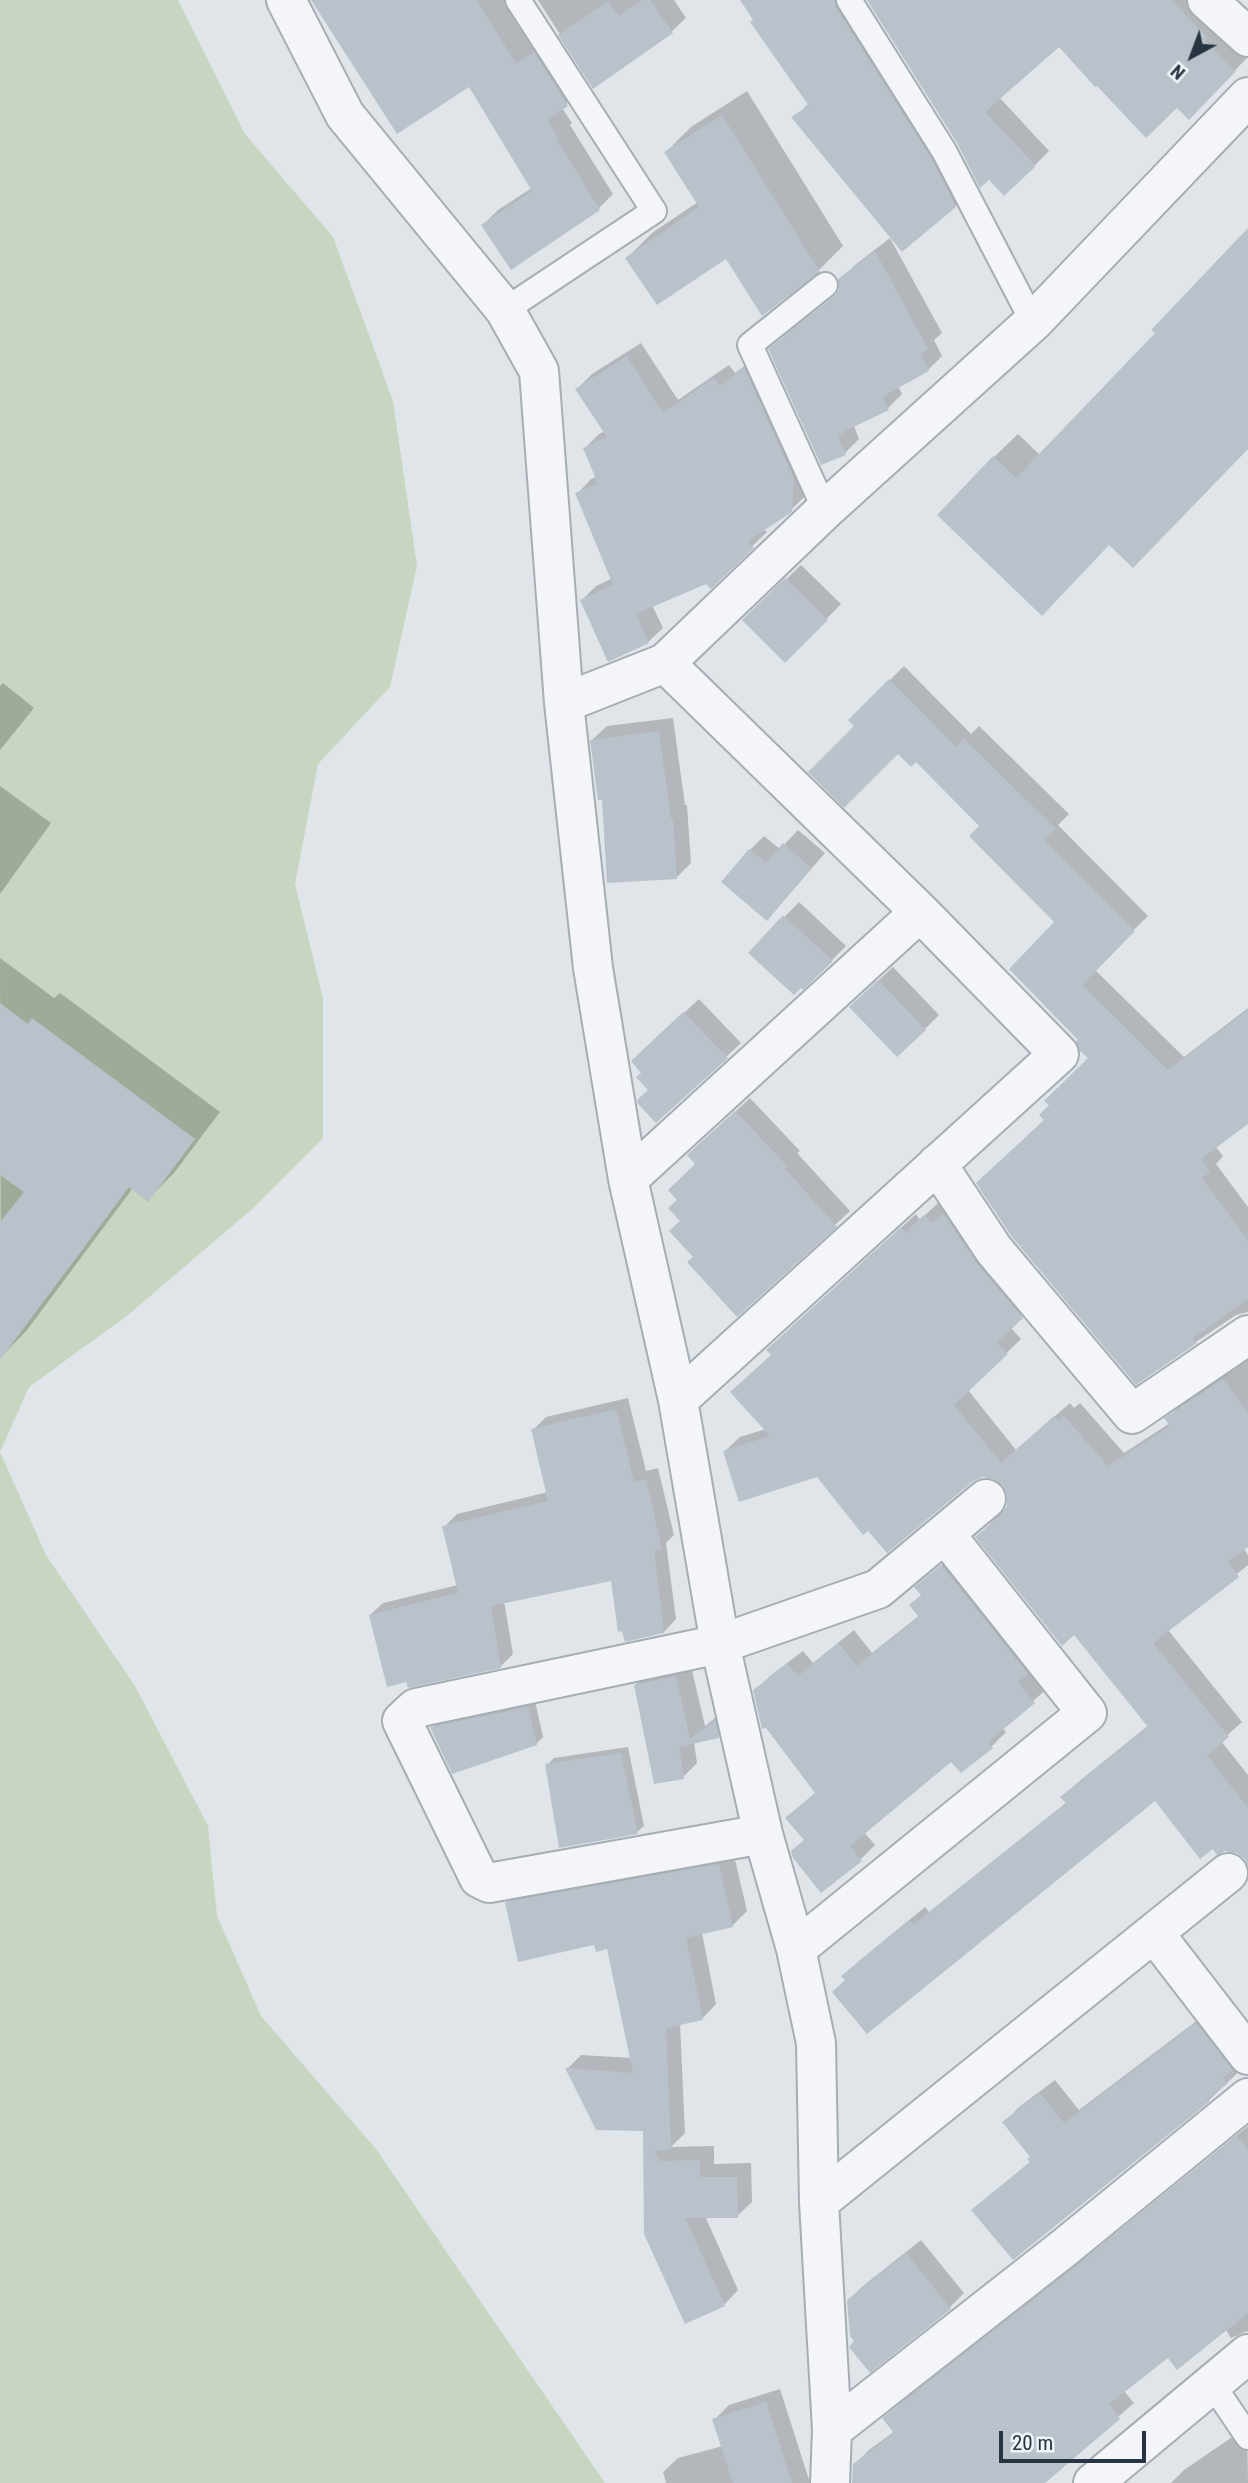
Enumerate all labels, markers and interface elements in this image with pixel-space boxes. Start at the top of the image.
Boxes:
north arrow [1157,21,1227,91]
text: N [1166,60,1190,85]
scale bar [1003,2416,1150,2460]
text: 20 m [1012,2431,1053,2455]

